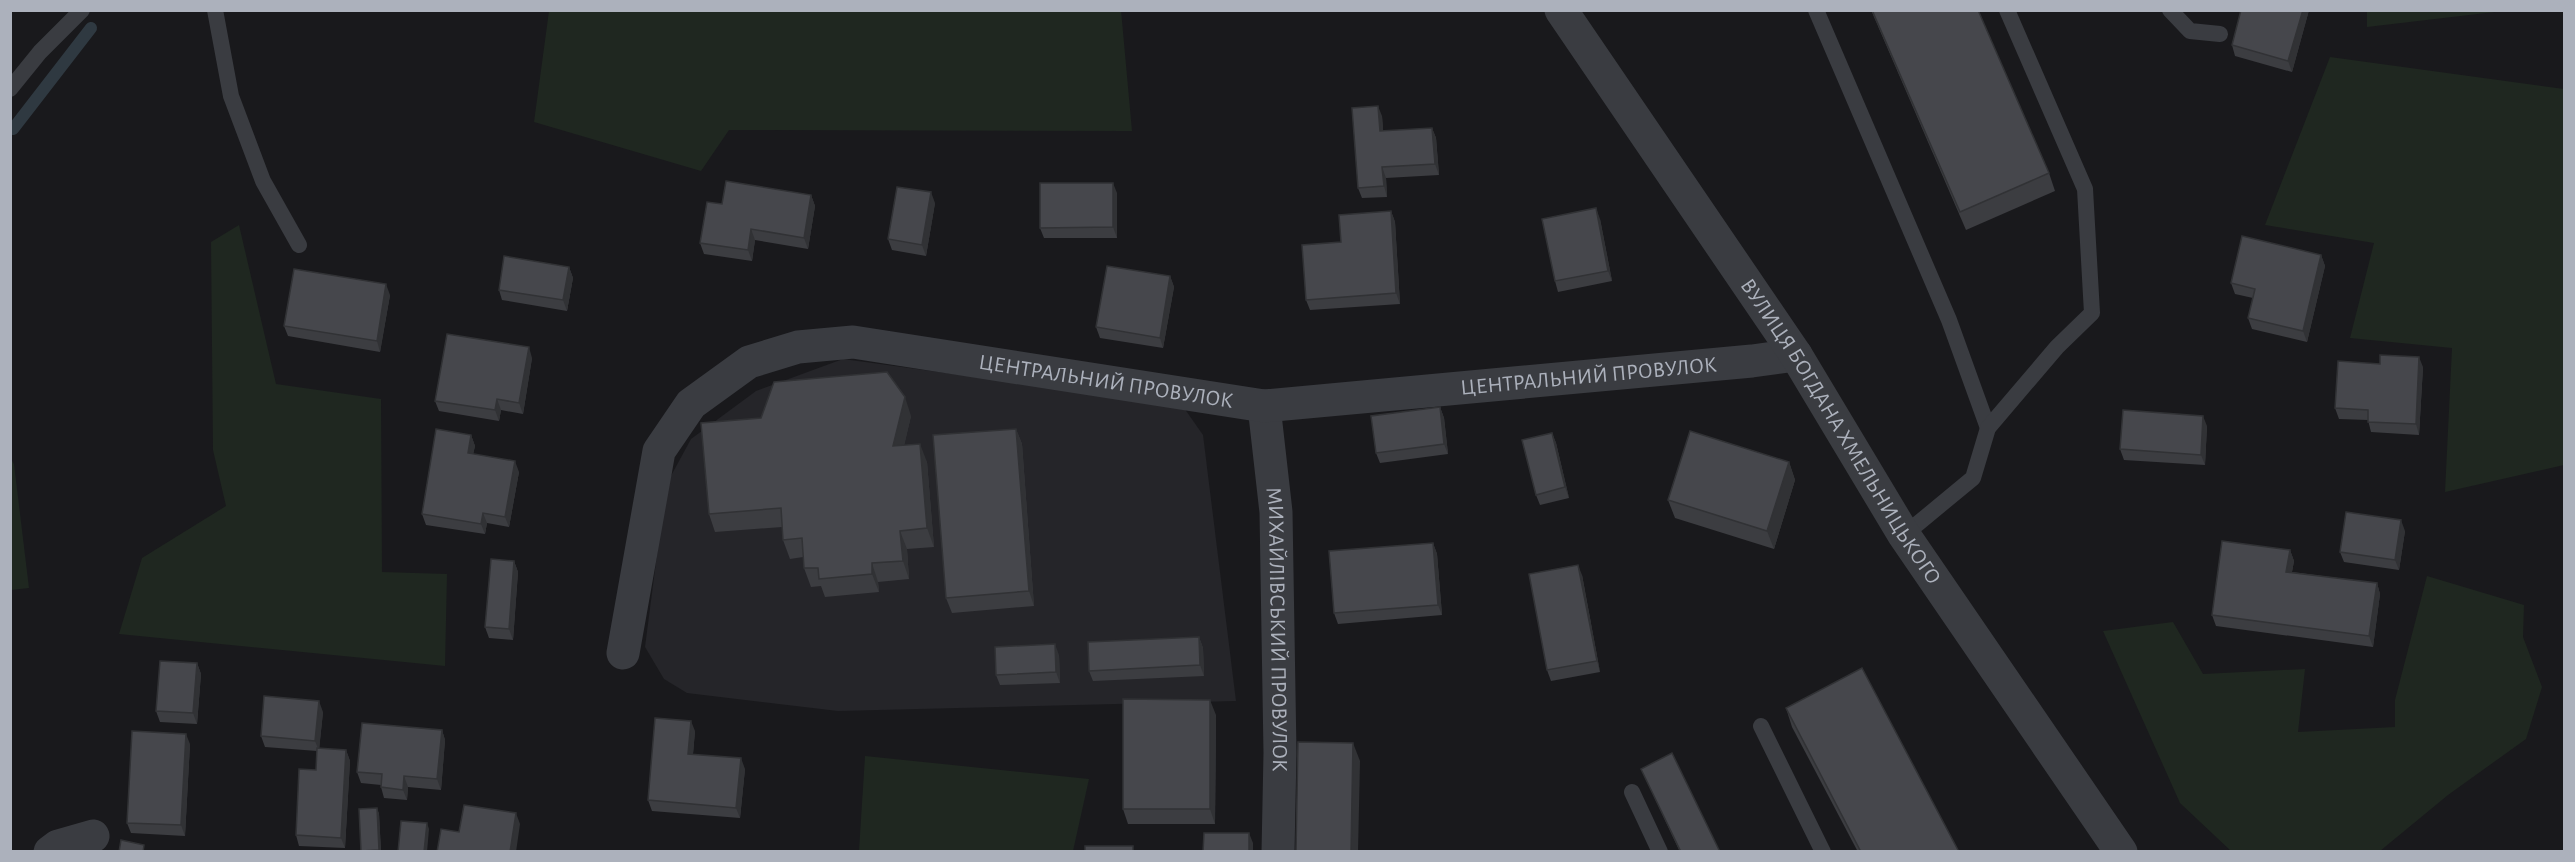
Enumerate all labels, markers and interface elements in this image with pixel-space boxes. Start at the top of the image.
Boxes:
street label: ВУЛИЦЯ БОГДАНА ХМЕЛЬНИЦЬКОГО [1736,275,1945,588]
street label: ЦЕНТРАЛЬНИЙ ПРОВУЛОК [977,351,1235,412]
street label: ЦЕНТРАЛЬНИЙ ПРОВУЛОК [1459,353,1718,399]
street label: МИХАЙЛІВСЬКИЙ ПРОВУЛОК [1262,486,1291,772]

